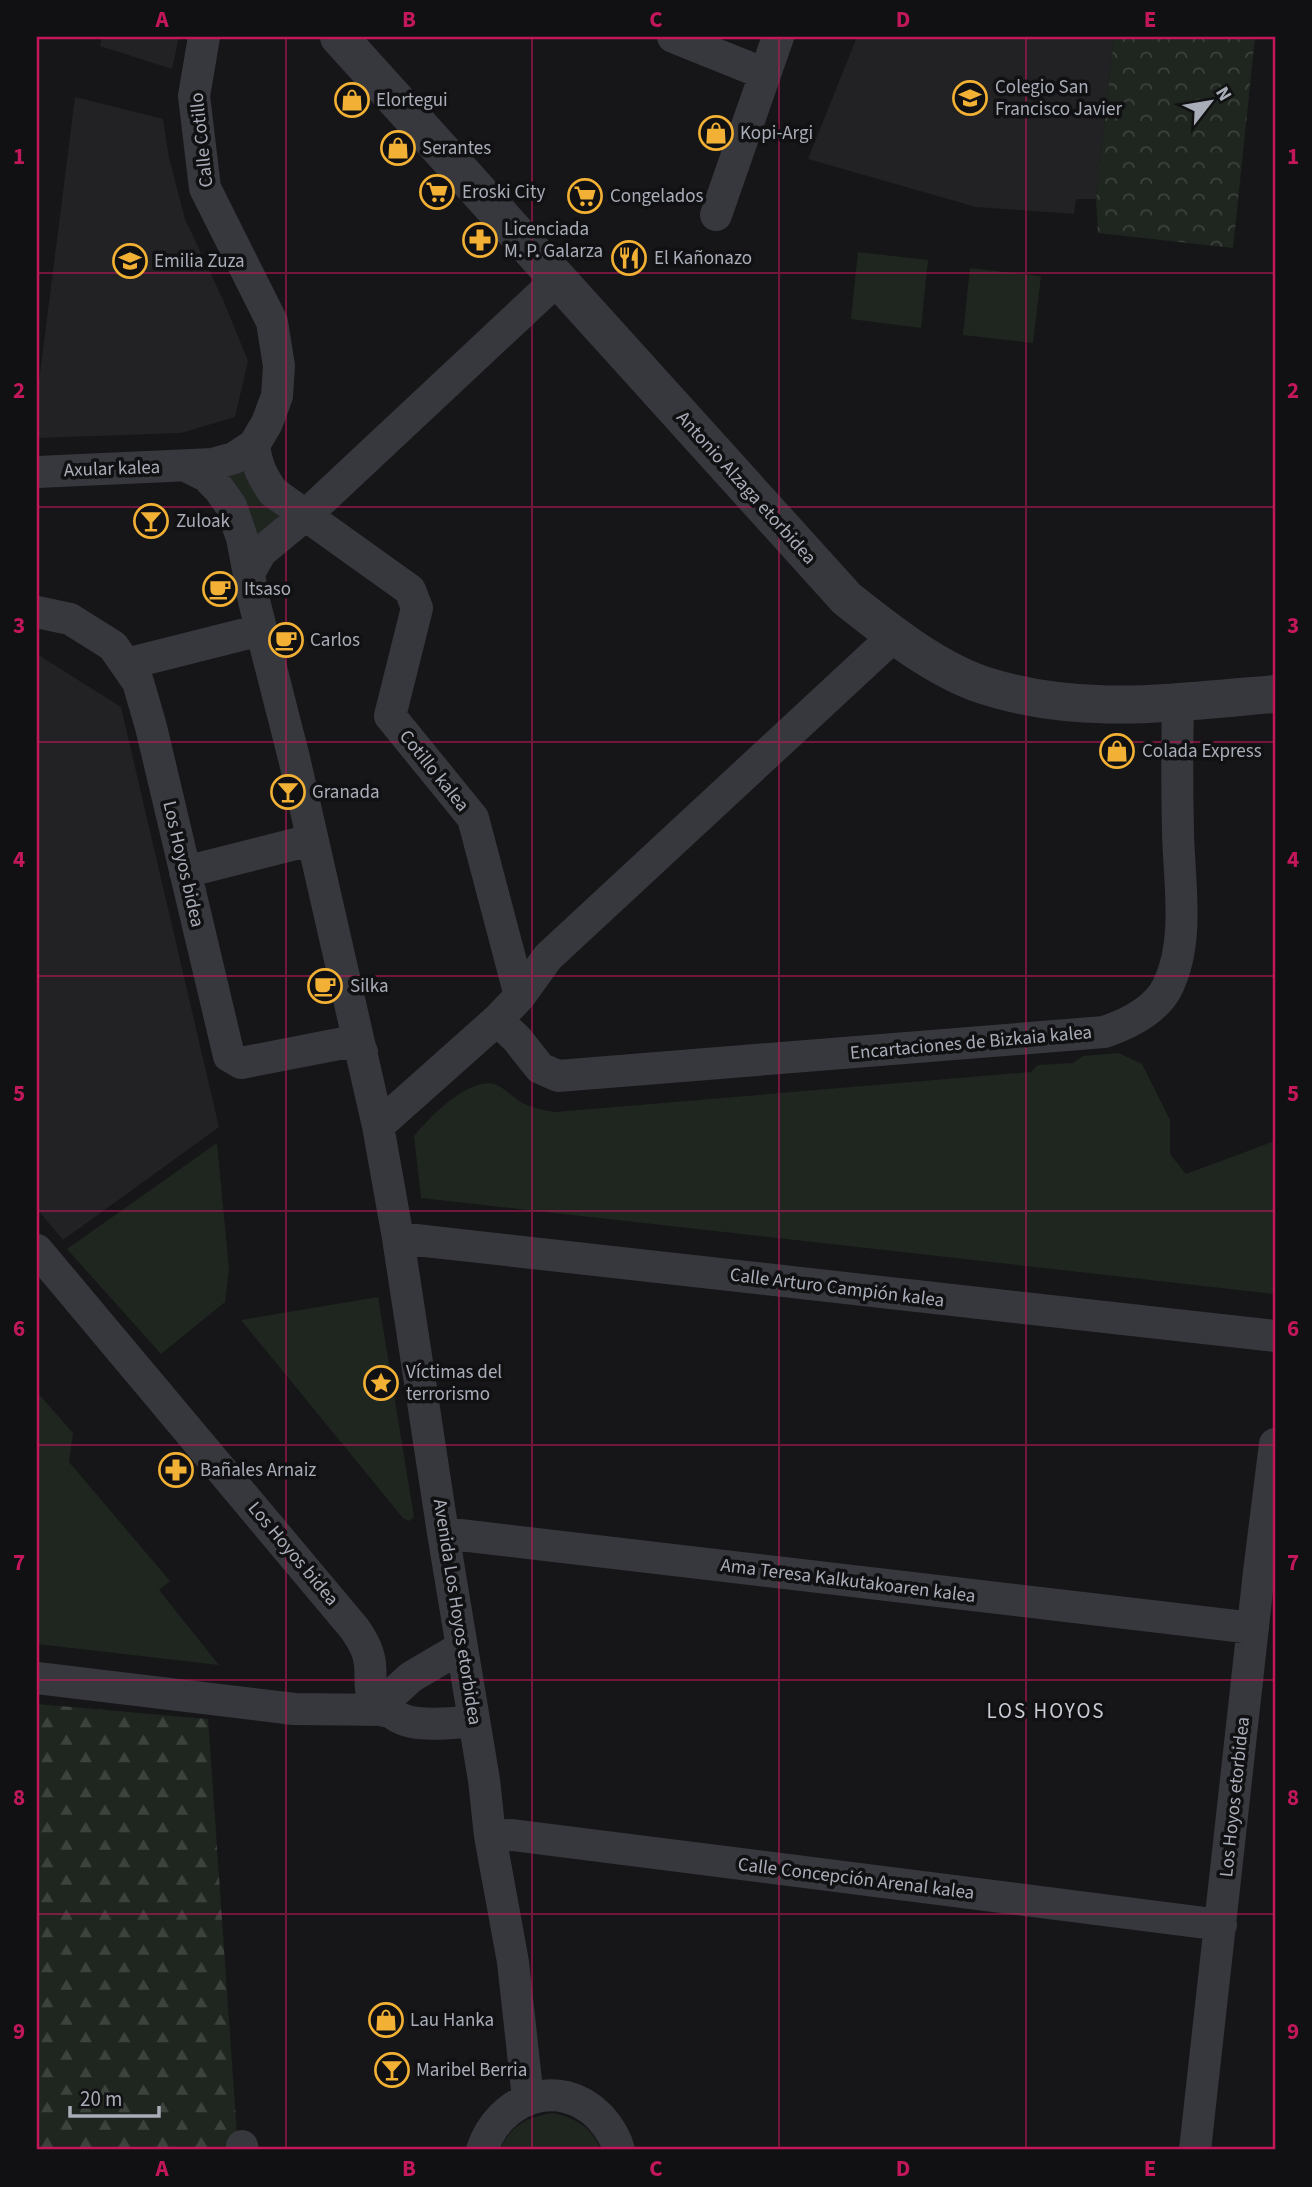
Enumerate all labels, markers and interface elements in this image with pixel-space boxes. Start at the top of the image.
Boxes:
text: A [154,3,169,36]
text: B [402,3,416,36]
text: C [649,3,663,36]
text: D [896,3,910,36]
text: E [1144,3,1156,36]
north arrow [1176,66,1246,136]
place label: Colegio San Francisco Javier [995,74,1122,123]
school or university icon: Colegio San Francisco Javier [951,79,989,117]
shop icon: Elortegui [333,81,371,119]
text: N [1208,82,1238,106]
place label: Elortegui [376,87,448,114]
street label: Calle Cotillo [184,91,220,189]
shop icon: Kopi-Argi [697,114,735,152]
place label: Kopi-Argi [740,120,813,147]
shop icon: Serantes [379,129,417,167]
place label: Serantes [422,135,491,162]
text: 1 [13,140,25,173]
text: 1 [1287,140,1299,173]
supermarket icon: Eroski City [418,173,456,211]
supermarket icon: Congelados [566,177,604,215]
place label: Eroski City [462,179,545,206]
place label: Congelados [610,183,704,210]
place label: Licenciada M. P. Galarza [504,216,603,265]
pharmacy icon: Licenciada M. P. Galarza [461,221,499,259]
restaurant icon: El Kañonazo [610,239,648,277]
school or university icon: Emilia Zuza [111,242,149,280]
place label: El Kañonazo [654,245,752,272]
place label: Emilia Zuza [154,248,245,275]
text: 2 [13,374,25,407]
text: 2 [1287,374,1299,407]
street label: Antonio Alzaga etorbidea [670,405,822,571]
street label: Axular kalea [63,454,161,484]
bar icon: Zuloak [132,502,170,540]
place label: Zuloak [176,508,231,535]
cafe icon: Itsaso [201,570,239,608]
place label: Itsaso [244,576,291,603]
text: 3 [13,609,25,642]
text: 3 [1287,609,1299,642]
cafe icon: Carlos [267,621,305,659]
place label: Carlos [310,627,360,654]
street label: Cotillo kalea [393,724,475,818]
shop icon: Colada Express [1098,732,1136,770]
place label: Colada Express [1142,738,1262,765]
bar icon: Granada [269,773,307,811]
place label: Granada [312,779,380,806]
street label: Los Hoyos bidea [155,798,211,930]
text: 4 [13,843,25,876]
text: 4 [1287,843,1299,876]
cafe icon: Silka [306,967,344,1005]
place label: Silka [350,973,388,1000]
street label: Encartaciones de Bizkaia kalea [849,1019,1093,1067]
text: 5 [13,1077,25,1110]
text: 5 [1287,1077,1299,1110]
street label: Calle Arturo Campión kalea [728,1261,946,1315]
text: 6 [13,1312,25,1345]
text: 6 [1287,1312,1299,1345]
place label: Víctimas del terrorismo [406,1359,502,1408]
place icon: Víctimas del terrorismo [362,1364,400,1402]
pharmacy icon: Bañales Arnaiz [157,1451,195,1489]
place label: Bañales Arnaiz [200,1457,316,1484]
street label: Los Hoyos bidea [241,1496,345,1612]
street label: Avenida Los Hoyos etorbidea [426,1497,488,1727]
text: 7 [13,1546,25,1579]
text: 7 [1287,1546,1299,1579]
street label: Ama Teresa Kalkutakoaren kalea [719,1552,977,1610]
district label: LOS HOYOS [986,1696,1106,1726]
street label: Los Hoyos etorbidea [1213,1715,1257,1879]
text: 8 [13,1781,25,1814]
text: 8 [1287,1781,1299,1814]
street label: Calle Concepción Arenal kalea [736,1851,976,1907]
shop icon: Lau Hanka [367,2001,405,2039]
place label: Lau Hanka [410,2007,494,2034]
text: 9 [13,2015,25,2048]
text: 9 [1287,2015,1299,2048]
bar icon: Maribel Berria [373,2051,411,2089]
place label: Maribel Berria [416,2057,527,2084]
scale bar [70,2075,159,2119]
text: 20 m [80,2084,122,2114]
text: A [154,2152,169,2185]
text: B [402,2152,416,2185]
text: C [649,2152,663,2185]
text: D [896,2152,910,2185]
text: E [1144,2152,1156,2185]

